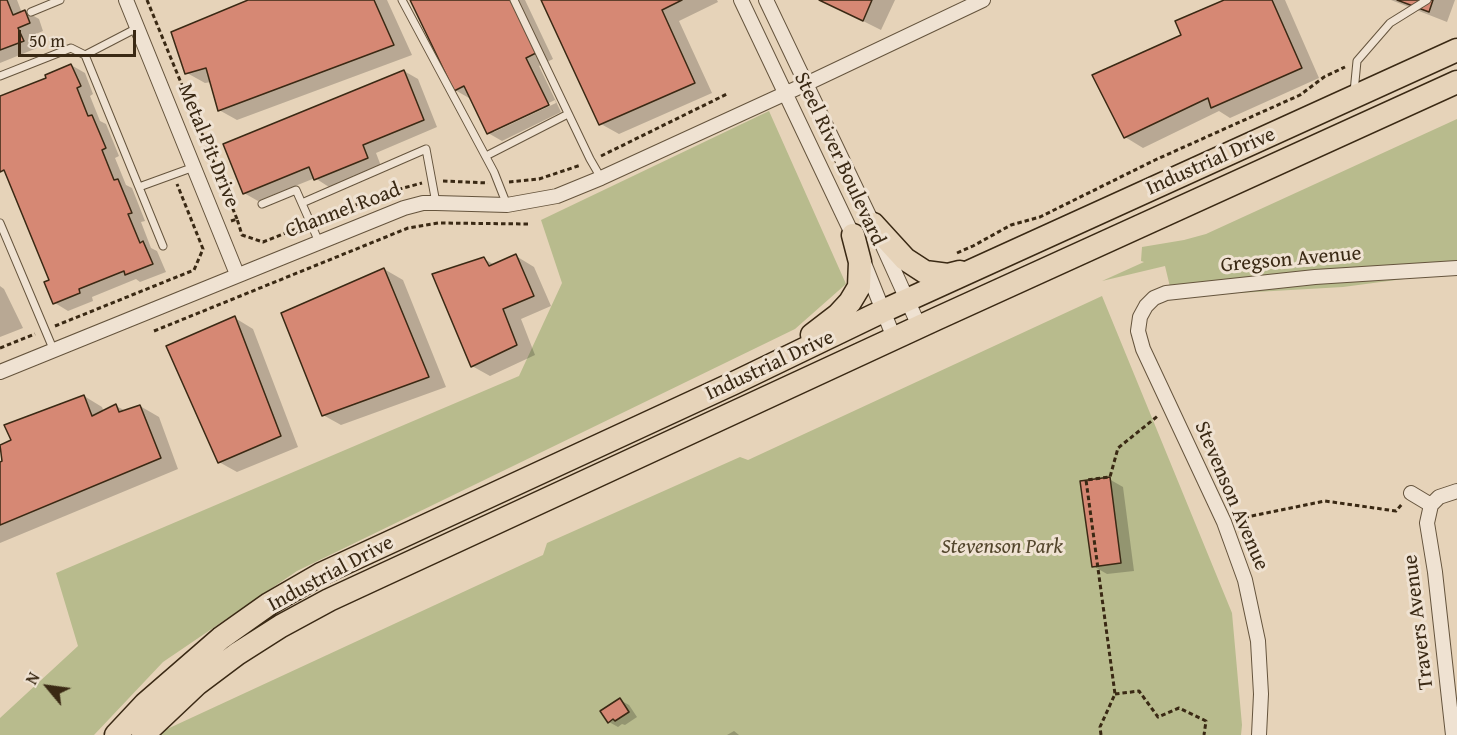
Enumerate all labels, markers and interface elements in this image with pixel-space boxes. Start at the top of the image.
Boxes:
scale bar [21,18,140,56]
text: 50 m [29,27,65,54]
street label: Steel River Boulevard [788,68,890,250]
street label: Metal Pit Drive [172,80,244,212]
street label: Industrial Drive [1143,122,1279,202]
street label: Channel Road [282,178,404,244]
street label: Gregson Avenue [1220,241,1362,279]
street label: Industrial Drive [702,325,838,407]
street label: Stevenson Avenue [1188,418,1274,574]
street label: Industrial Drive [264,530,398,618]
park label: Stevenson Park [941,535,1063,561]
street label: Travers Avenue [1398,553,1440,691]
north arrow [18,657,78,717]
text: N [19,668,45,689]

